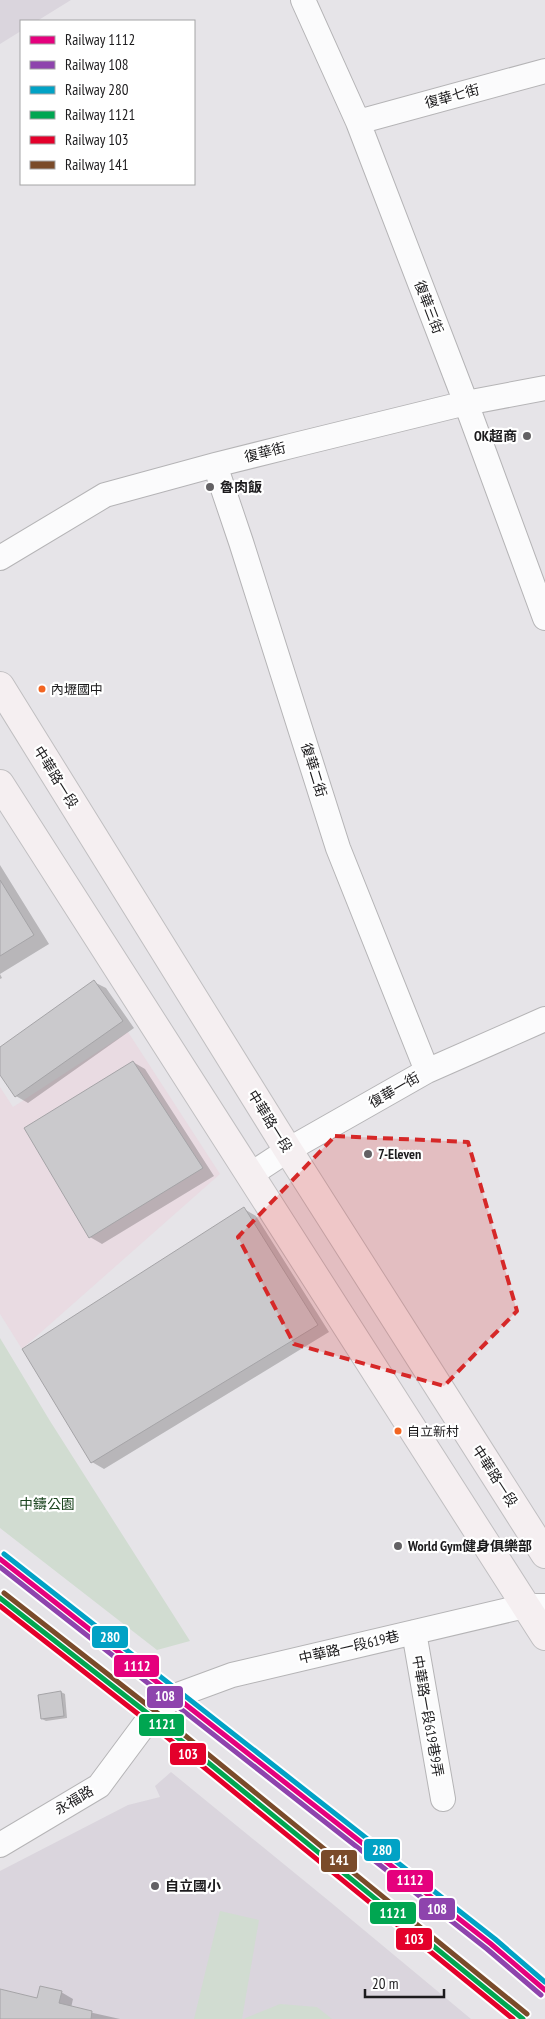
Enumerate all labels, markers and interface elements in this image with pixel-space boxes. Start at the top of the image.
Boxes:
legend [20,20,195,185]
text: Railway 1112 [65,30,135,49]
text: Railway 108 [65,55,128,74]
text: Railway 280 [65,80,129,99]
street label: 復華七街 [423,80,481,112]
text: Railway 1121 [65,105,135,124]
text: Railway 103 [65,130,128,149]
text: Railway 141 [65,155,128,174]
street label: 復華三街 [411,278,447,336]
place label: OK超商 [474,427,517,445]
marker: OK超商 [521,430,533,442]
street label: 復華街 [242,438,288,466]
place label: 魯肉飯 [220,478,262,496]
marker: 魯肉飯 [204,481,216,493]
place label: 內壢國中 [51,681,103,698]
marker: 內壢國中 [37,684,47,694]
street label: 復華二街 [297,741,331,799]
street label: 中華路一段 [30,743,82,811]
street label: 復華一街 [365,1068,423,1112]
street label: 中華路一段 [244,1087,296,1155]
place label: 7-Eleven [378,1145,421,1163]
marker: 7-Eleven [362,1148,374,1160]
place label: 自立新村 [407,1423,459,1440]
marker: 自立新村 [393,1426,403,1436]
street label: 中華路一段 [468,1442,522,1510]
park label: 中鑄公園 [19,1495,75,1513]
place label: World Gym健身俱樂部 [407,1537,532,1555]
marker: World Gym健身俱樂部 [392,1540,404,1552]
line badge: 280 [91,1625,129,1649]
street label: 中華路一段619巷 [297,1627,401,1667]
text: 280 [100,1628,120,1646]
line badge: 1112 [113,1654,160,1678]
street label: 中華路一段619巷9弄 [408,1654,448,1778]
text: 1112 [124,1657,150,1675]
line badge: 108 [146,1685,184,1709]
text: 108 [155,1687,175,1705]
line badge: 1121 [138,1713,185,1737]
text: 1121 [149,1715,175,1733]
line badge: 103 [169,1742,207,1766]
text: 103 [178,1745,198,1763]
street label: 永福路 [51,1781,97,1819]
line badge: 280 [363,1838,401,1862]
text: 280 [372,1841,392,1859]
line badge: 141 [320,1849,358,1873]
text: 141 [329,1851,349,1869]
line badge: 1112 [386,1869,434,1893]
text: 1112 [397,1871,423,1889]
place label: 自立國小 [165,1877,221,1895]
marker: 自立國小 [149,1880,161,1892]
line badge: 108 [418,1897,456,1921]
text: 108 [427,1900,447,1918]
line badge: 1121 [369,1901,417,1925]
text: 1121 [380,1904,406,1922]
line badge: 103 [395,1927,433,1951]
text: 103 [404,1930,424,1948]
scale bar [365,1966,444,1998]
text: 20 m [372,1974,398,1993]

